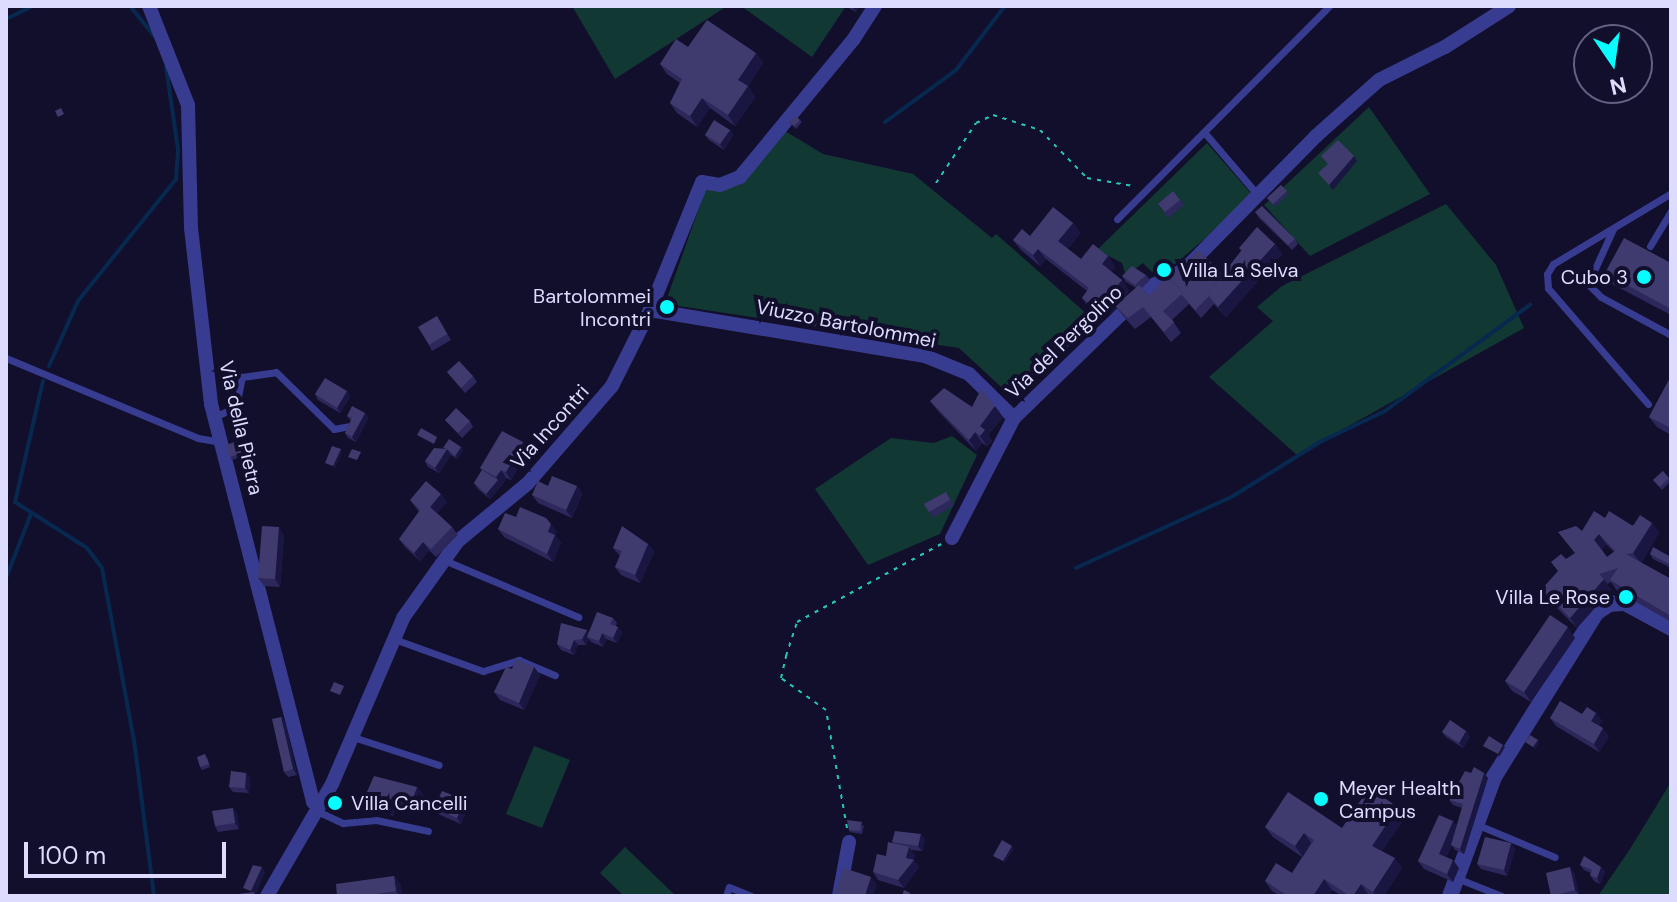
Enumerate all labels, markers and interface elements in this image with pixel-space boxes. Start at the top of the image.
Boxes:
north arrow [1573,24,1653,104]
text: N [1607,70,1629,102]
place label: Villa La Selva [1180,258,1298,282]
marker: Villa La Selva [1155,261,1173,279]
place label: Cubo 3 [1561,265,1628,289]
marker: Cubo 3 [1635,268,1653,286]
street label: Via del Pergolino [1001,280,1127,404]
place label: Bartolommei Incontri [533,284,651,331]
street label: Viuzzo Bartolommei [754,295,938,353]
marker: Bartolommei Incontri [658,298,676,316]
street label: Via della Pietra [214,359,268,497]
street label: Via Incontri [506,380,594,474]
place label: Villa Le Rose [1495,585,1610,609]
marker: Villa Le Rose [1617,588,1635,606]
place label: Meyer Health Campus [1339,776,1461,823]
marker: Meyer Health Campus [1310,788,1332,810]
place label: Villa Cancelli [351,791,468,815]
marker: Villa Cancelli [326,794,344,812]
scale bar [28,826,230,876]
text: 100 m [38,840,106,871]

